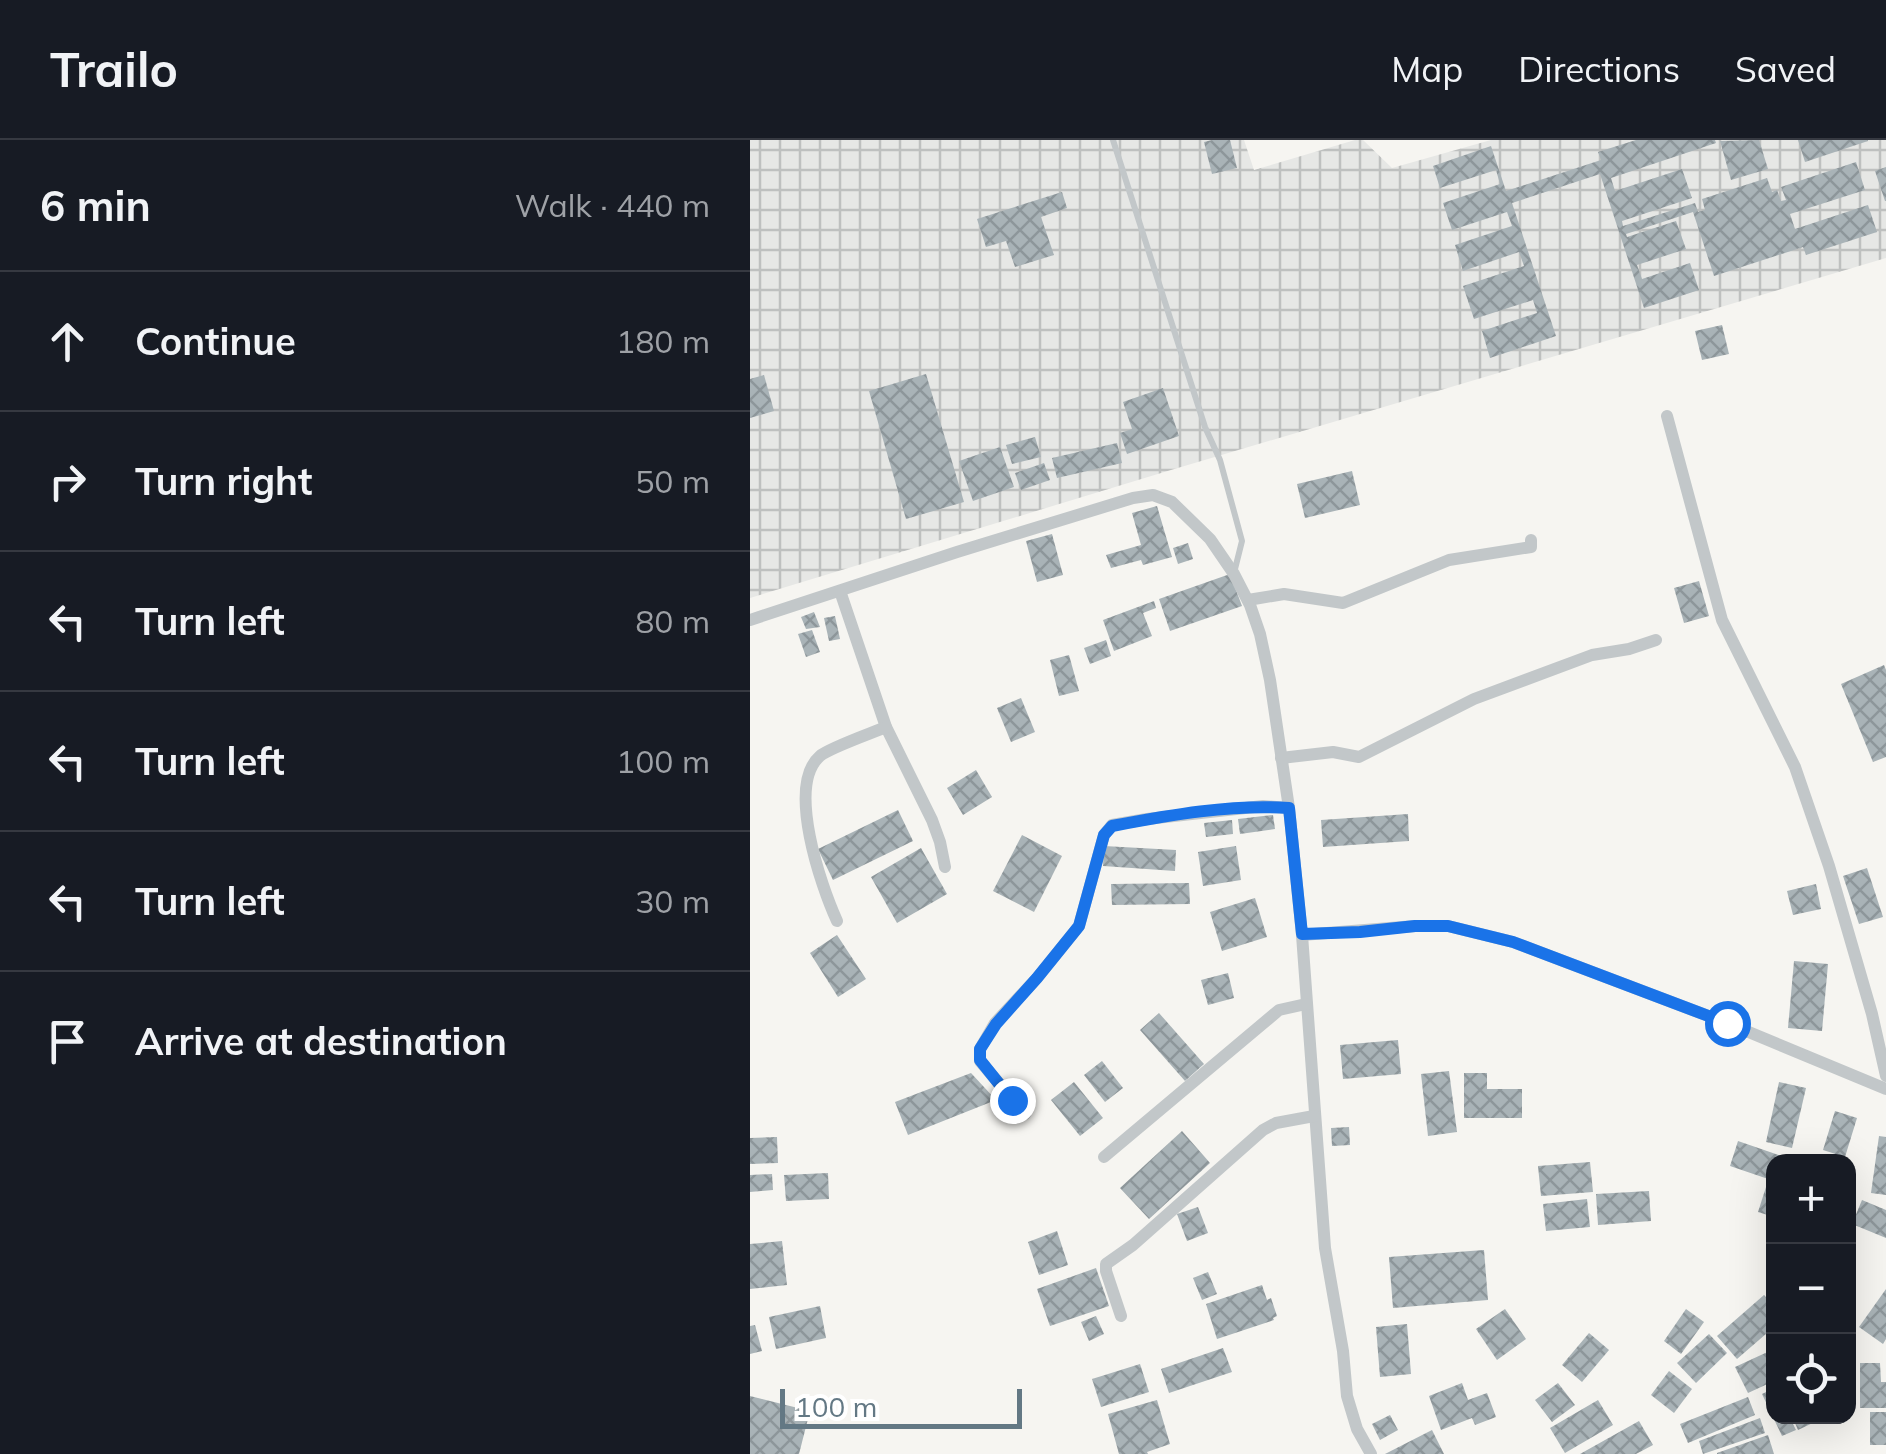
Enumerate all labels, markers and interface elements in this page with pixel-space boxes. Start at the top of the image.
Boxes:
text: Trailo [50,39,178,99]
text: Map [1391,47,1463,91]
text: Directions [1518,47,1680,91]
text: Saved [1735,47,1836,91]
text: 6 min [40,179,151,232]
text: Walk · 440 m [515,185,710,225]
icon: ahead [40,314,95,369]
text: Continue [135,317,296,365]
text: 180 m [616,321,710,361]
icon: right [40,454,95,509]
text: Turn right [135,457,312,505]
text: 50 m [635,461,710,501]
icon: left [40,594,95,649]
text: Turn left [135,597,285,645]
text: 80 m [635,601,710,641]
icon: left [40,734,95,789]
text: Turn left [135,737,285,785]
text: 100 m [616,741,710,781]
icon: left [40,874,95,929]
text: Turn left [135,877,285,925]
text: 30 m [635,881,710,921]
route start [1705,1001,1751,1047]
icon: arrive [40,1014,95,1069]
text: Arrive at destination [135,1017,507,1065]
route end [990,1078,1036,1124]
map controls [1766,1154,1856,1424]
button: + [1766,1154,1856,1244]
button: − [1766,1244,1856,1334]
button: locate [1766,1334,1856,1424]
scale bar [780,1384,1022,1428]
text: 100 m [795,1389,877,1424]

